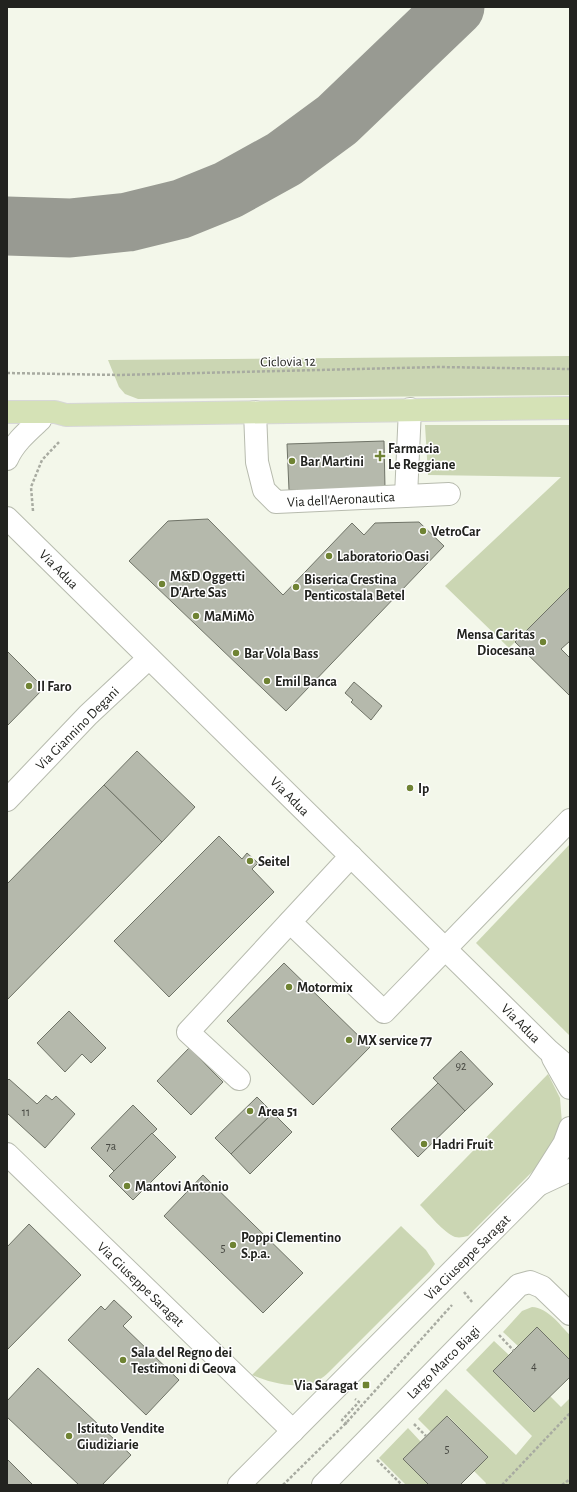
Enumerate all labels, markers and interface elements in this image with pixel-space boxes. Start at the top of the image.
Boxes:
street label: Ciclovia 12 [260,355,316,369]
place label: Farmacia Le Reggiane [388,442,456,472]
marker: Farmacia Le Reggiane [375,451,385,461]
place label: Bar Martini [300,455,364,469]
marker: Bar Martini [287,456,297,466]
street label: Via dell'Aeronautica [287,490,396,510]
place label: VetroCar [431,525,481,539]
marker: VetroCar [418,526,428,536]
street label: Via Adua [36,548,81,592]
place label: Laboratorio Oasi [337,550,429,564]
marker: Laboratorio Oasi [324,551,334,561]
place label: M&D Oggetti D'Arte Sas [170,570,245,600]
place label: Biserica Crestina Penticostala Betel [304,573,405,603]
marker: M&D Oggetti D'Arte Sas [157,579,167,589]
marker: Biserica Crestina Penticostala Betel [291,582,301,592]
place label: MaMiMò [204,610,254,624]
marker: MaMiMò [191,611,201,621]
place label: Mensa Caritas Diocesana [457,628,535,658]
marker: Mensa Caritas Diocesana [538,637,548,647]
place label: Bar Vola Bass [244,647,318,661]
marker: Bar Vola Bass [231,648,241,658]
place label: Emil Banca [275,675,337,689]
marker: Emil Banca [262,676,272,686]
place label: Il Faro [37,680,72,694]
marker: Il Faro [24,681,34,691]
street label: Via Giannino Degani [33,684,122,773]
street label: Via Adua [267,775,312,819]
place label: Ip [418,782,429,796]
marker: Ip [405,783,415,793]
place label: Seitel [258,855,290,869]
marker: Seitel [245,856,255,866]
place label: Motormix [297,981,353,995]
marker: Motormix [284,982,294,992]
street label: Via Adua [498,1002,543,1046]
place label: MX service 77 [357,1034,432,1048]
marker: MX service 77 [344,1035,354,1045]
house number: 92 [455,1060,467,1072]
place label: Area 51 [258,1105,298,1119]
house number: 11 [22,1106,30,1118]
marker: Area 51 [245,1106,255,1116]
place label: Hadri Fruit [432,1138,493,1152]
marker: Hadri Fruit [419,1139,429,1149]
house number: 7a [106,1140,117,1152]
place label: Mantovi Antonio [135,1180,229,1194]
marker: Mantovi Antonio [122,1181,132,1191]
street label: Via Giuseppe Saragat [422,1212,514,1303]
place label: Poppi Clementino S.p.a. [241,1231,341,1261]
street label: Via Giuseppe Saragat [94,1240,187,1330]
marker: Poppi Clementino S.p.a. [228,1240,238,1250]
house number: 5 [220,1242,226,1254]
street label: Largo Marco Biagi [405,1324,483,1402]
place label: Sala del Regno dei Testimoni di Geova [131,1346,237,1376]
marker: Sala del Regno dei Testimoni di Geova [118,1355,128,1365]
house number: 4 [531,1360,537,1372]
place label: Via Saragat [294,1379,358,1393]
marker: Via Saragat [361,1380,371,1390]
place label: Istituto Vendite Giudiziarie [77,1422,165,1452]
marker: Istituto Vendite Giudiziarie [64,1431,74,1441]
house number: 5 [444,1443,450,1455]

